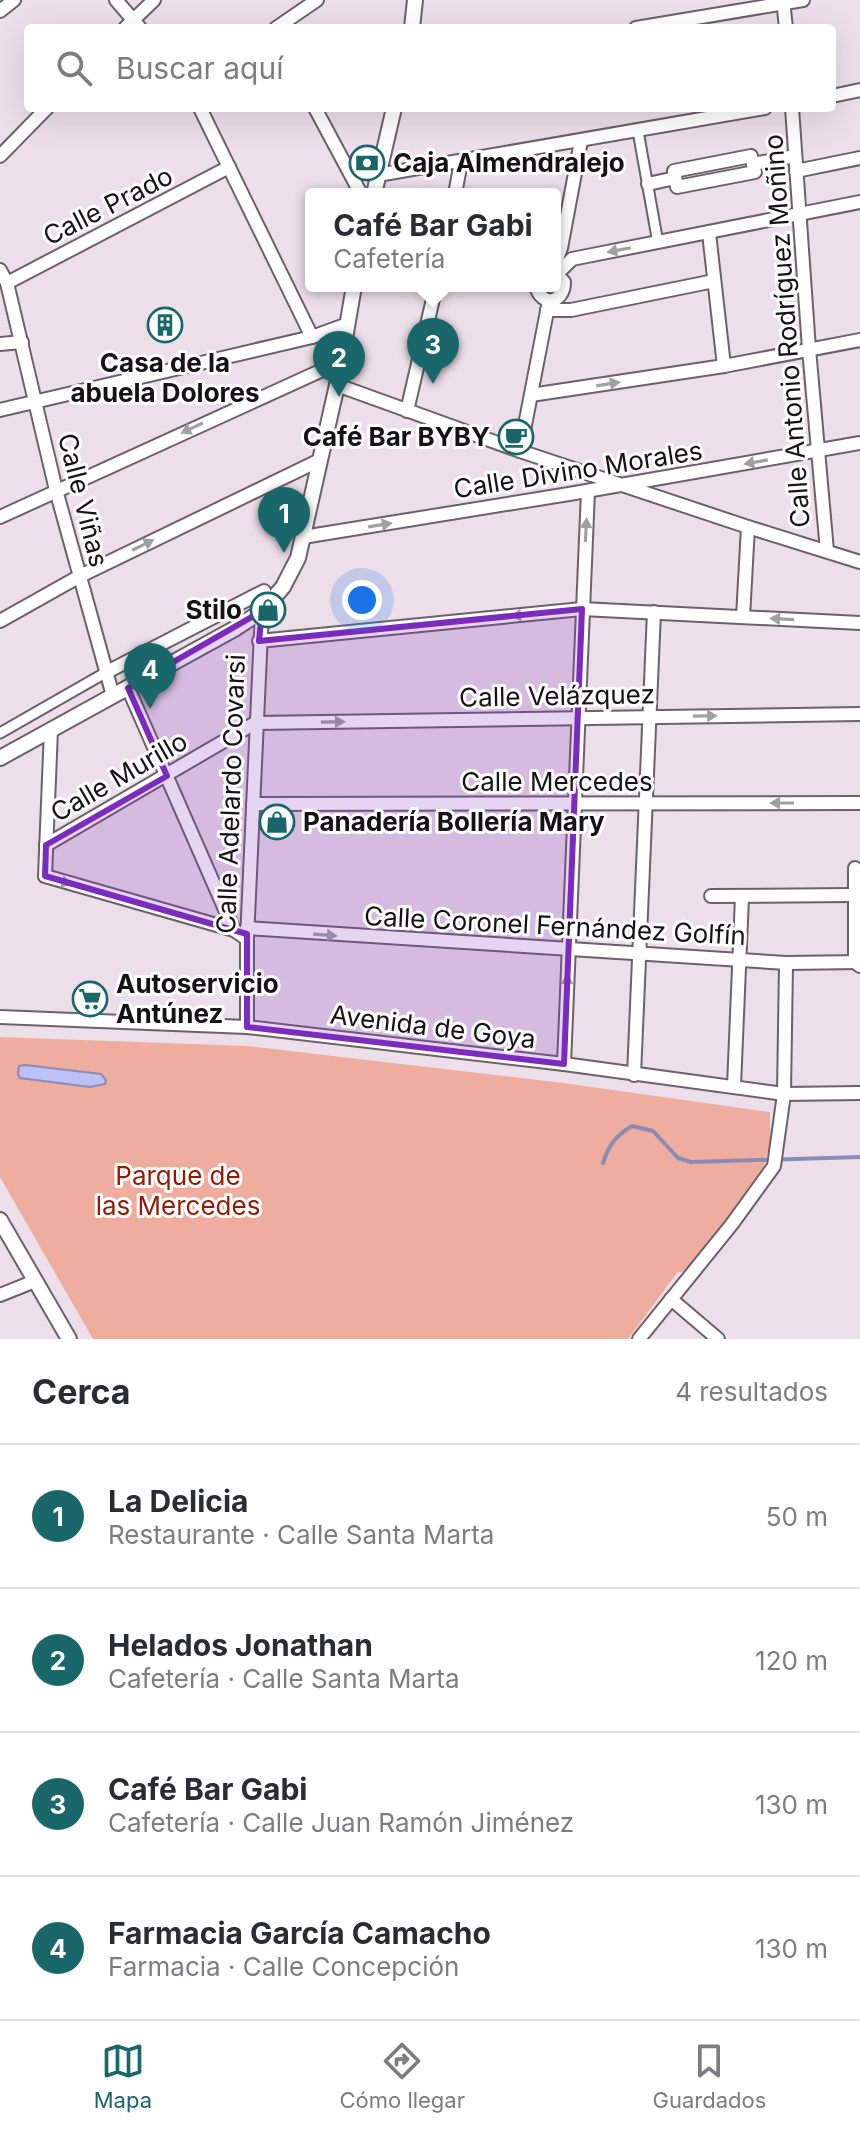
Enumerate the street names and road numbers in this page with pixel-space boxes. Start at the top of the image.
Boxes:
street label: Calle Antonio Rodríguez Moñino [757,133,816,529]
street label: Calle Prado [38,160,178,251]
street label: Calle Viñas [52,430,115,570]
street label: Calle Divino Morales [451,435,705,504]
street label: Calle Adelardo Covarsi [210,654,251,934]
street label: Calle Velázquez [459,678,655,713]
street label: Calle Murillo [45,725,192,828]
street label: Calle Mercedes [461,766,653,797]
street label: Calle Coronel Fernández Golfín [363,900,747,951]
street label: Avenida de Goya [328,999,538,1054]

